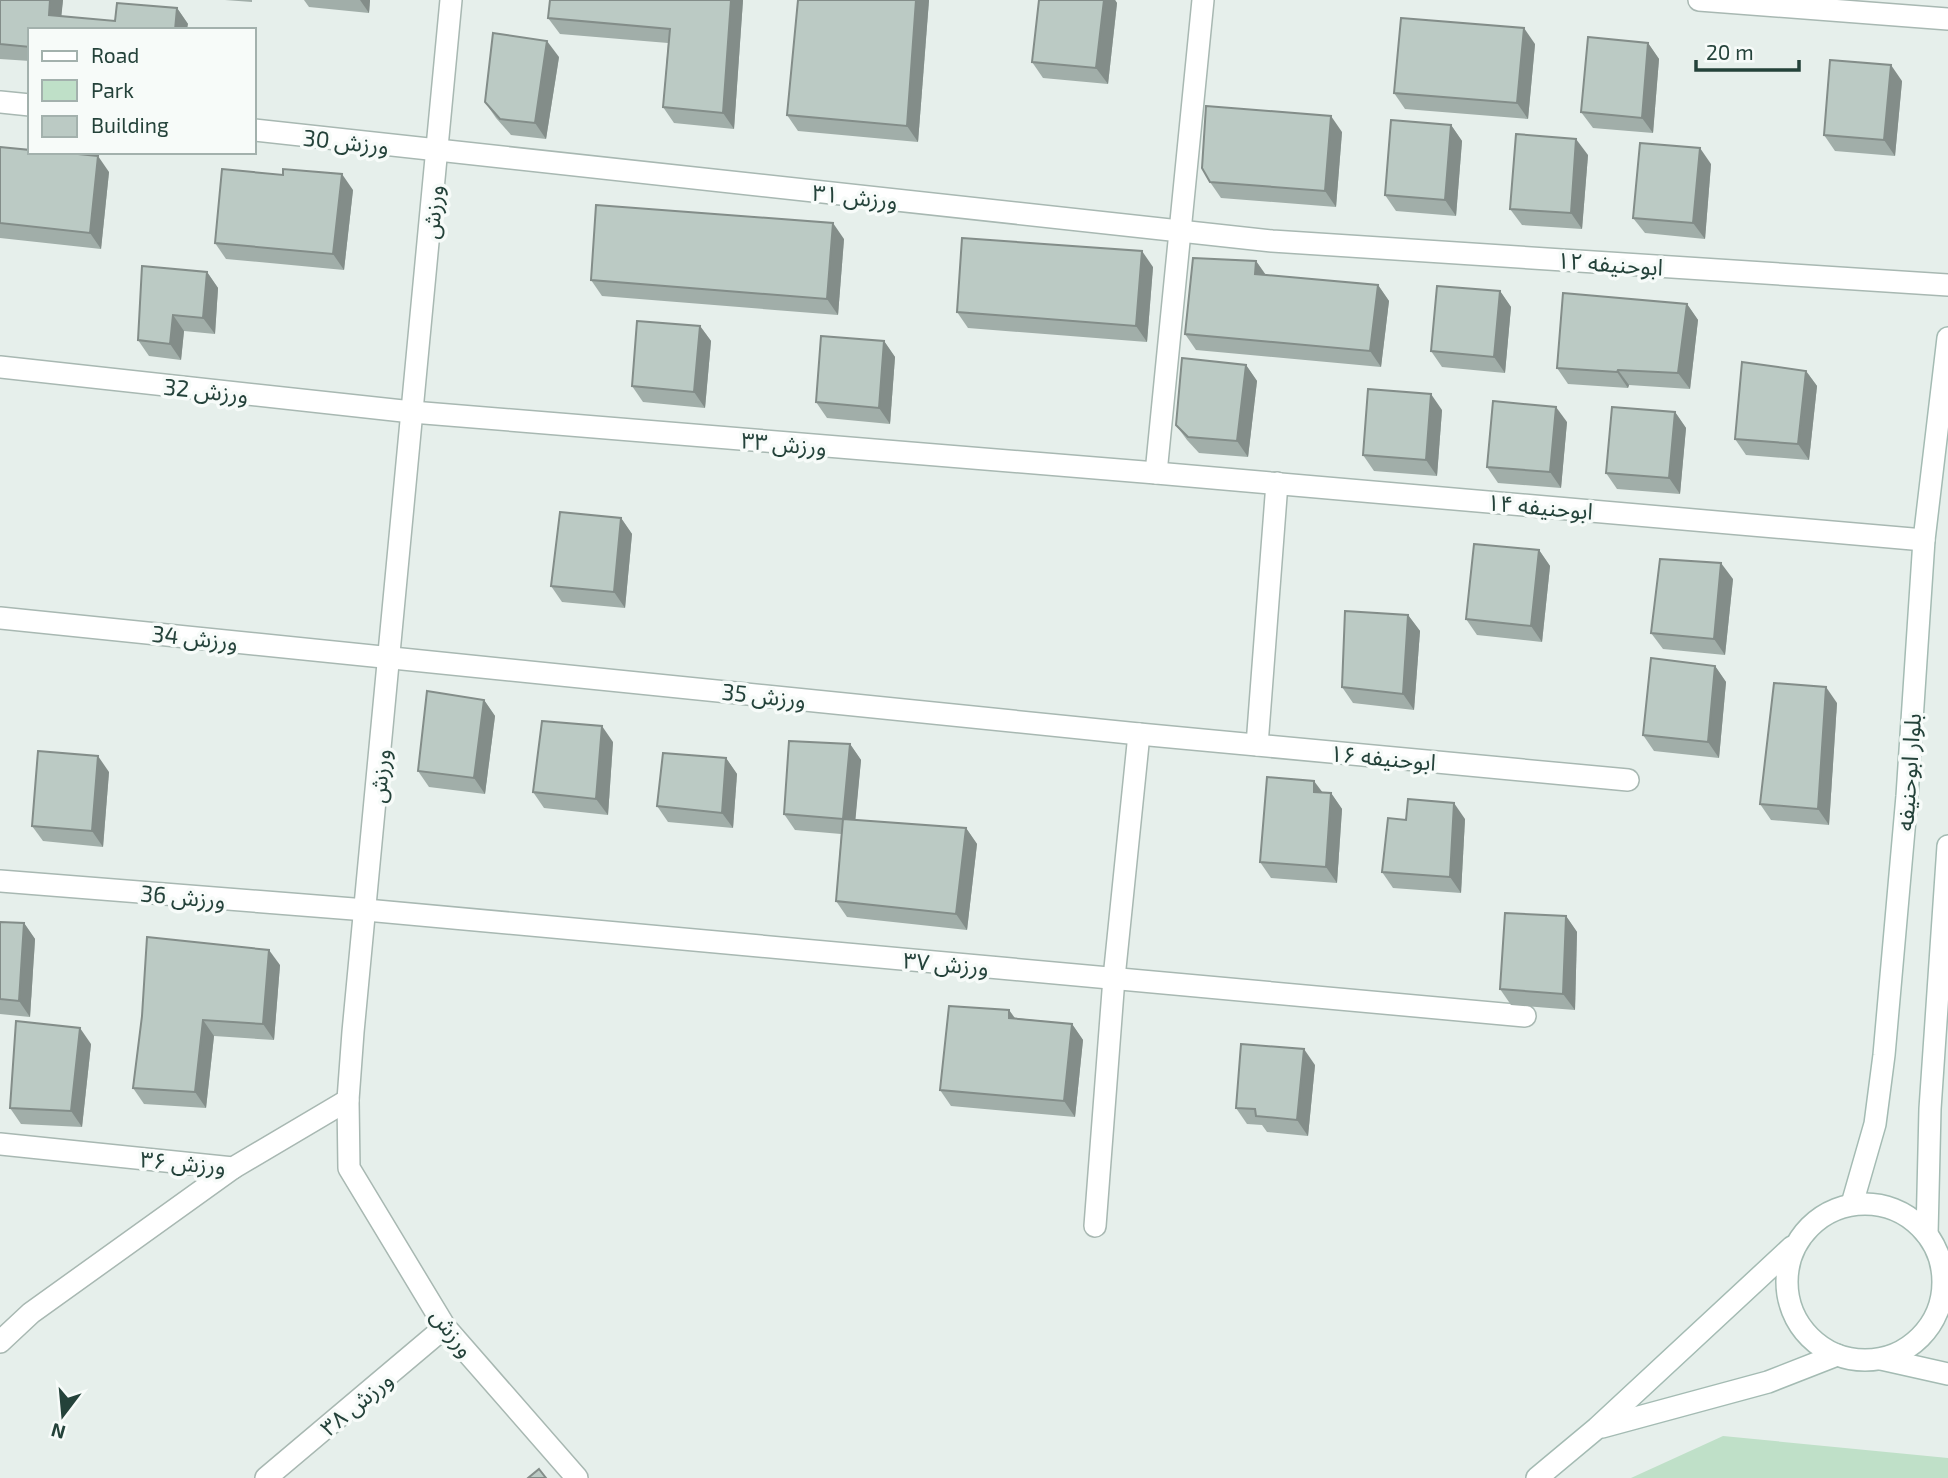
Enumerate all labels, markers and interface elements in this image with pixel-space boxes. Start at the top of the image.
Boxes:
legend [28,28,256,154]
scale bar [1696,28,1799,72]
text: 20 m [1706,39,1754,64]
text: Road [91,42,139,67]
text: Park [91,77,134,102]
text: Building [91,112,169,137]
street label: ورزش 30 [302,123,390,160]
street label: ورزش ۳۱ [811,178,899,215]
street label: ورزش [416,184,449,240]
street label: ابوحنیفه ۱۲ [1556,245,1664,282]
street label: ورزش 32 [162,372,250,409]
street label: ورزش ۳۳ [740,425,828,462]
street label: ابوحنیفه ۱۴ [1486,487,1594,526]
street label: ورزش 34 [150,619,239,656]
street label: ورزش 35 [720,677,808,714]
street label: بلوار ابوحنیفه [1890,712,1927,832]
street label: ابوحنیفه ۱۶ [1329,738,1437,777]
street label: ورزش [363,748,396,804]
street label: ورزش 36 [139,878,227,915]
street label: ورزش ۳۷ [902,945,990,982]
street label: ورزش ۳۶ [139,1144,227,1181]
street label: ورزش [425,1302,481,1363]
street label: ورزش ۳۸ [314,1365,398,1442]
north arrow [28,1380,98,1450]
text: N [48,1419,68,1445]

